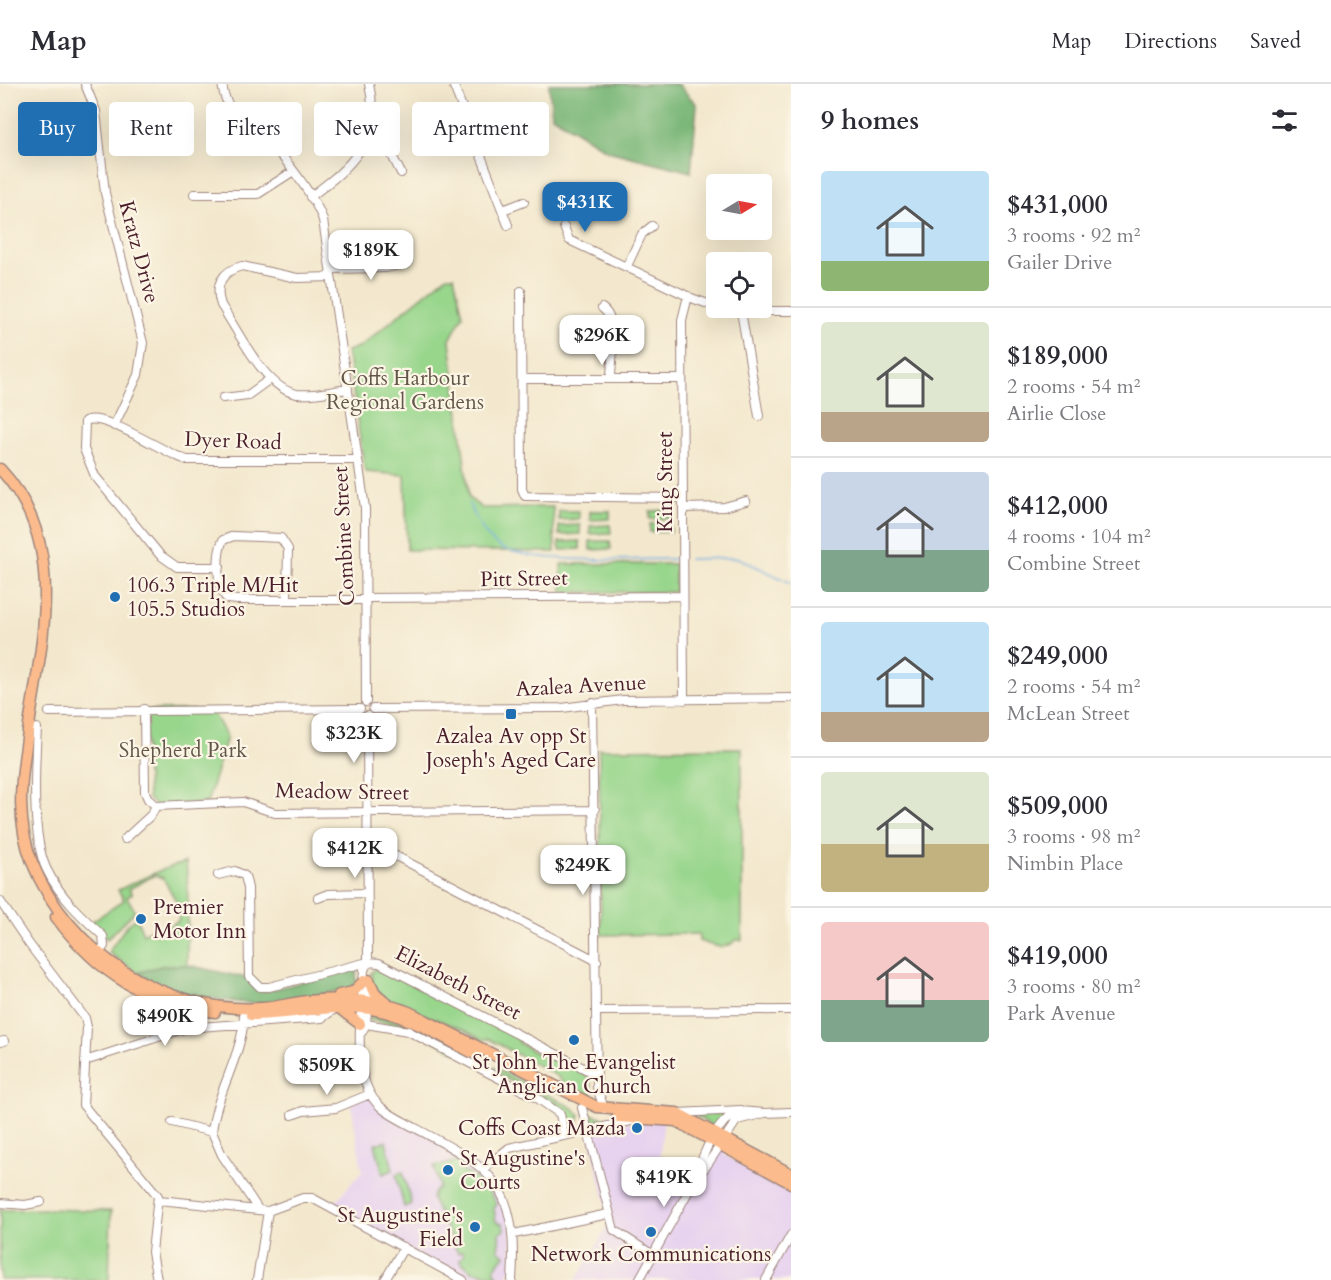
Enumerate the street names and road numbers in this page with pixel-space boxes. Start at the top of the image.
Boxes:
street label: Kratz Drive [111,198,167,306]
street label: Dyer Road [184,425,282,457]
street label: King Street [651,431,680,533]
street label: Combine Street [326,465,362,607]
street label: Pitt Street [480,564,568,594]
street label: Azalea Avenue [515,668,647,704]
street label: Meadow Street [275,776,410,808]
street label: Elizabeth Street [390,939,526,1027]

